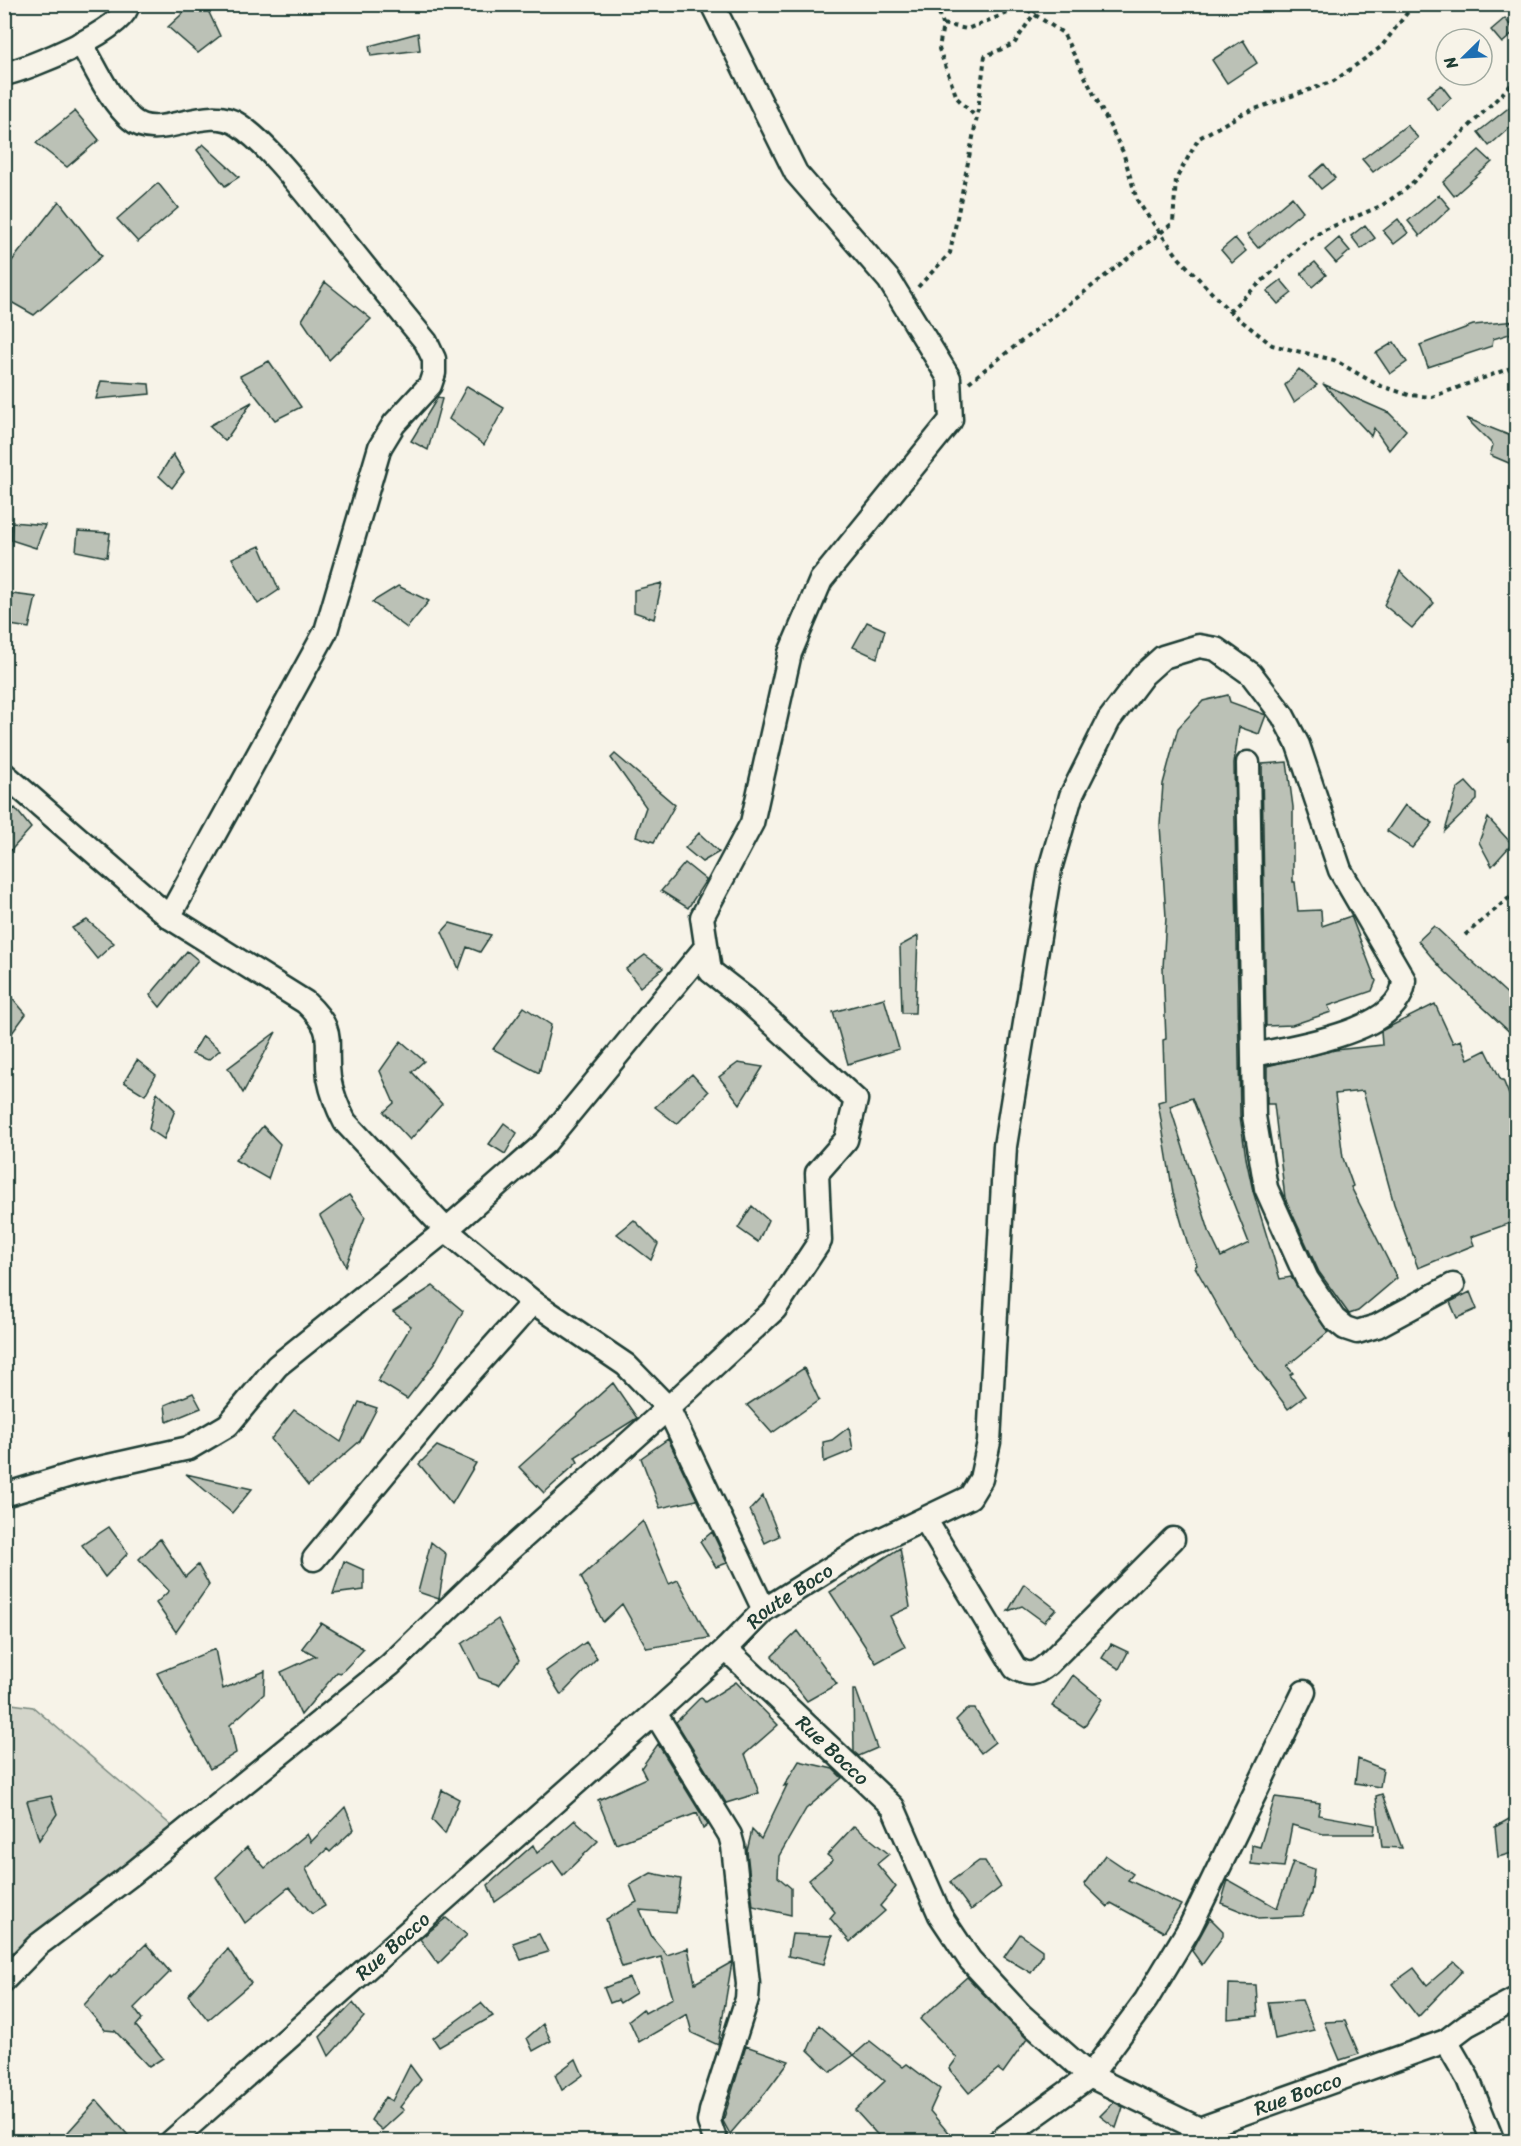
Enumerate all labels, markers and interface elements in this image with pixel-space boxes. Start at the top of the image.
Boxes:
north arrow [1434,27,1494,87]
text: N [1435,51,1467,75]
street label: Route Boco [737,1553,840,1637]
street label: Rue Bocco [788,1706,878,1794]
street label: Rue Bocco [347,1902,438,1989]
street label: Rue Bocco [1249,2062,1347,2126]

